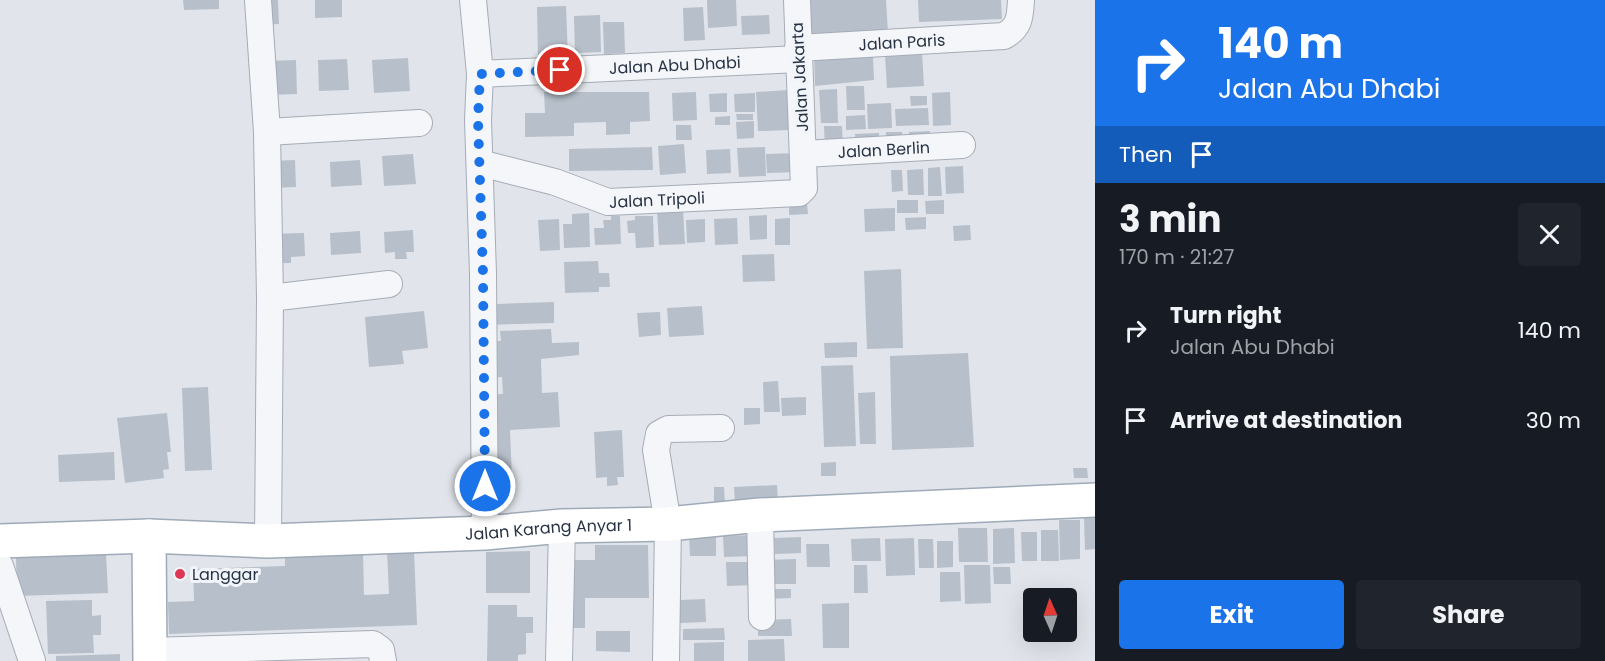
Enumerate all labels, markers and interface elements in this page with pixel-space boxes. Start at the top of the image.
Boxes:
text: 140 m [1218,14,1343,73]
street label: Jalan Jakarta [786,22,814,132]
icon: right [1119,24,1197,102]
street label: Jalan Paris [858,28,946,56]
pin [534,44,585,95]
street label: Jalan Abu Dhabi [608,50,741,79]
icon: arrive [543,53,576,86]
text: Jalan Abu Dhabi [1218,70,1440,107]
street label: Jalan Berlin [837,135,931,164]
icon: arrive [1185,138,1218,171]
text: Then [1119,139,1173,170]
street label: Jalan Tripoli [608,186,705,213]
text: 3 min [1119,194,1221,245]
button: close [1518,203,1581,266]
text: 170 m · 21:27 [1119,243,1234,271]
text: Turn right [1170,300,1281,331]
icon: right [1119,314,1152,347]
text: 140 m [1518,315,1581,346]
text: Jalan Abu Dhabi [1170,333,1335,361]
icon: arrive [1119,404,1152,437]
text: Arrive at destination [1170,405,1402,436]
text: 30 m [1526,405,1581,436]
position arrow [453,454,517,518]
street label: Jalan Karang Anyar 1 [465,513,632,545]
place label: Langgar [192,563,258,586]
marker: Langgar [173,567,187,581]
button: Exit [1119,580,1344,649]
button: Share [1356,580,1581,649]
north arrow [1023,588,1077,642]
map controls [1023,588,1077,642]

